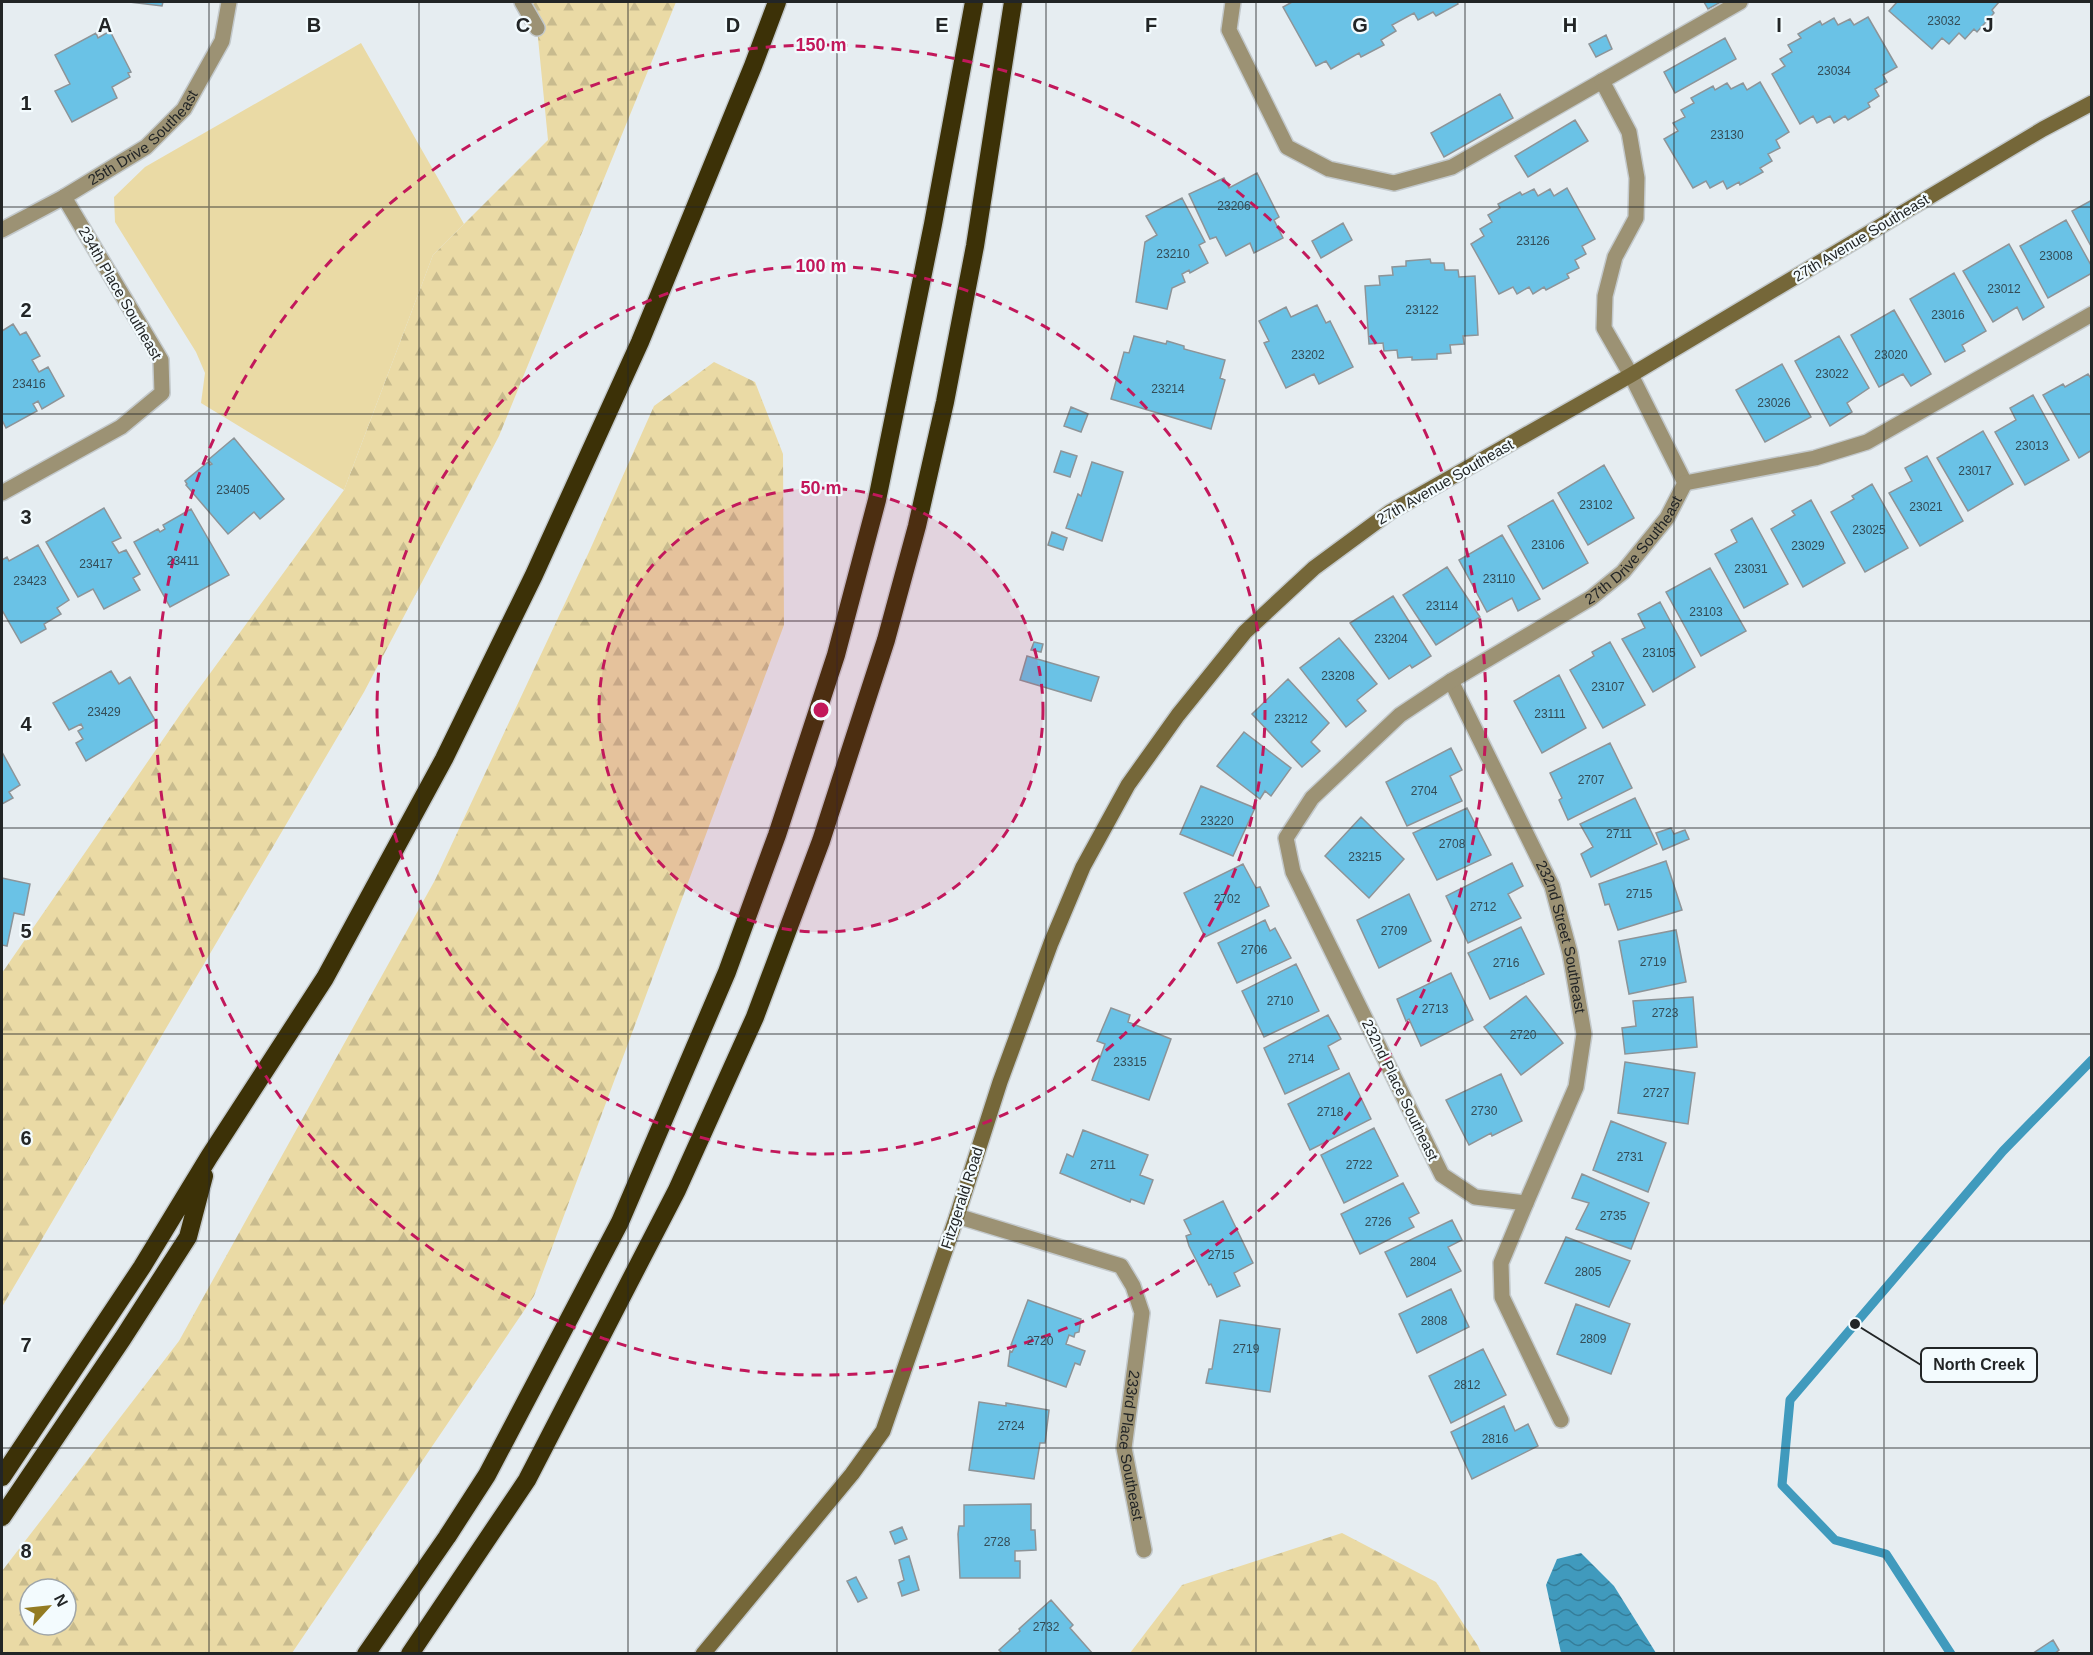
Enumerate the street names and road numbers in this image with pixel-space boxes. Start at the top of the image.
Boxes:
street label: 25th Drive Southeast [85,86,201,188]
street label: 27th Avenue Southeast [1790,190,1932,285]
street label: 234th Place Southeast [75,223,166,363]
street label: 27th Avenue Southeast [1373,435,1517,528]
street label: 27th Drive Southeast [1582,492,1685,608]
street label: 232nd Street Southeast [1533,857,1589,1015]
street label: 232nd Place Southeast [1359,1016,1442,1164]
street label: Fitzgerald Road [937,1145,986,1251]
street label: 233rd Place Southeast [1116,1369,1147,1522]

